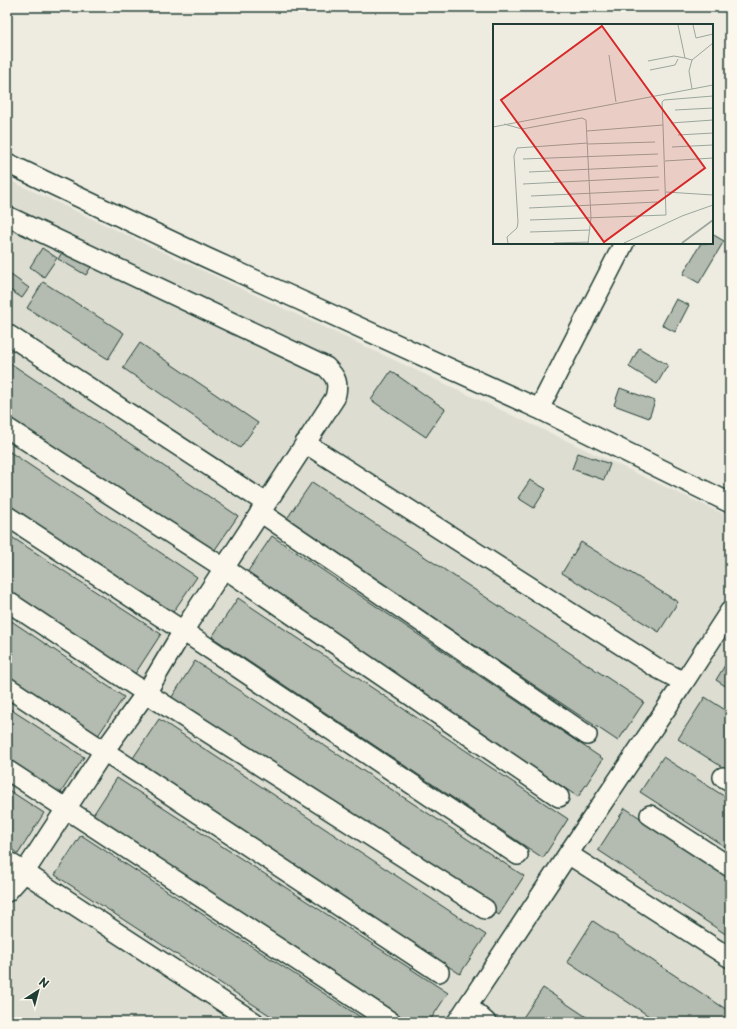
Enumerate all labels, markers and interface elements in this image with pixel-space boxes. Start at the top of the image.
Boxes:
inset map [493,24,713,244]
north arrow [18,971,58,1011]
text: N [36,973,53,992]

